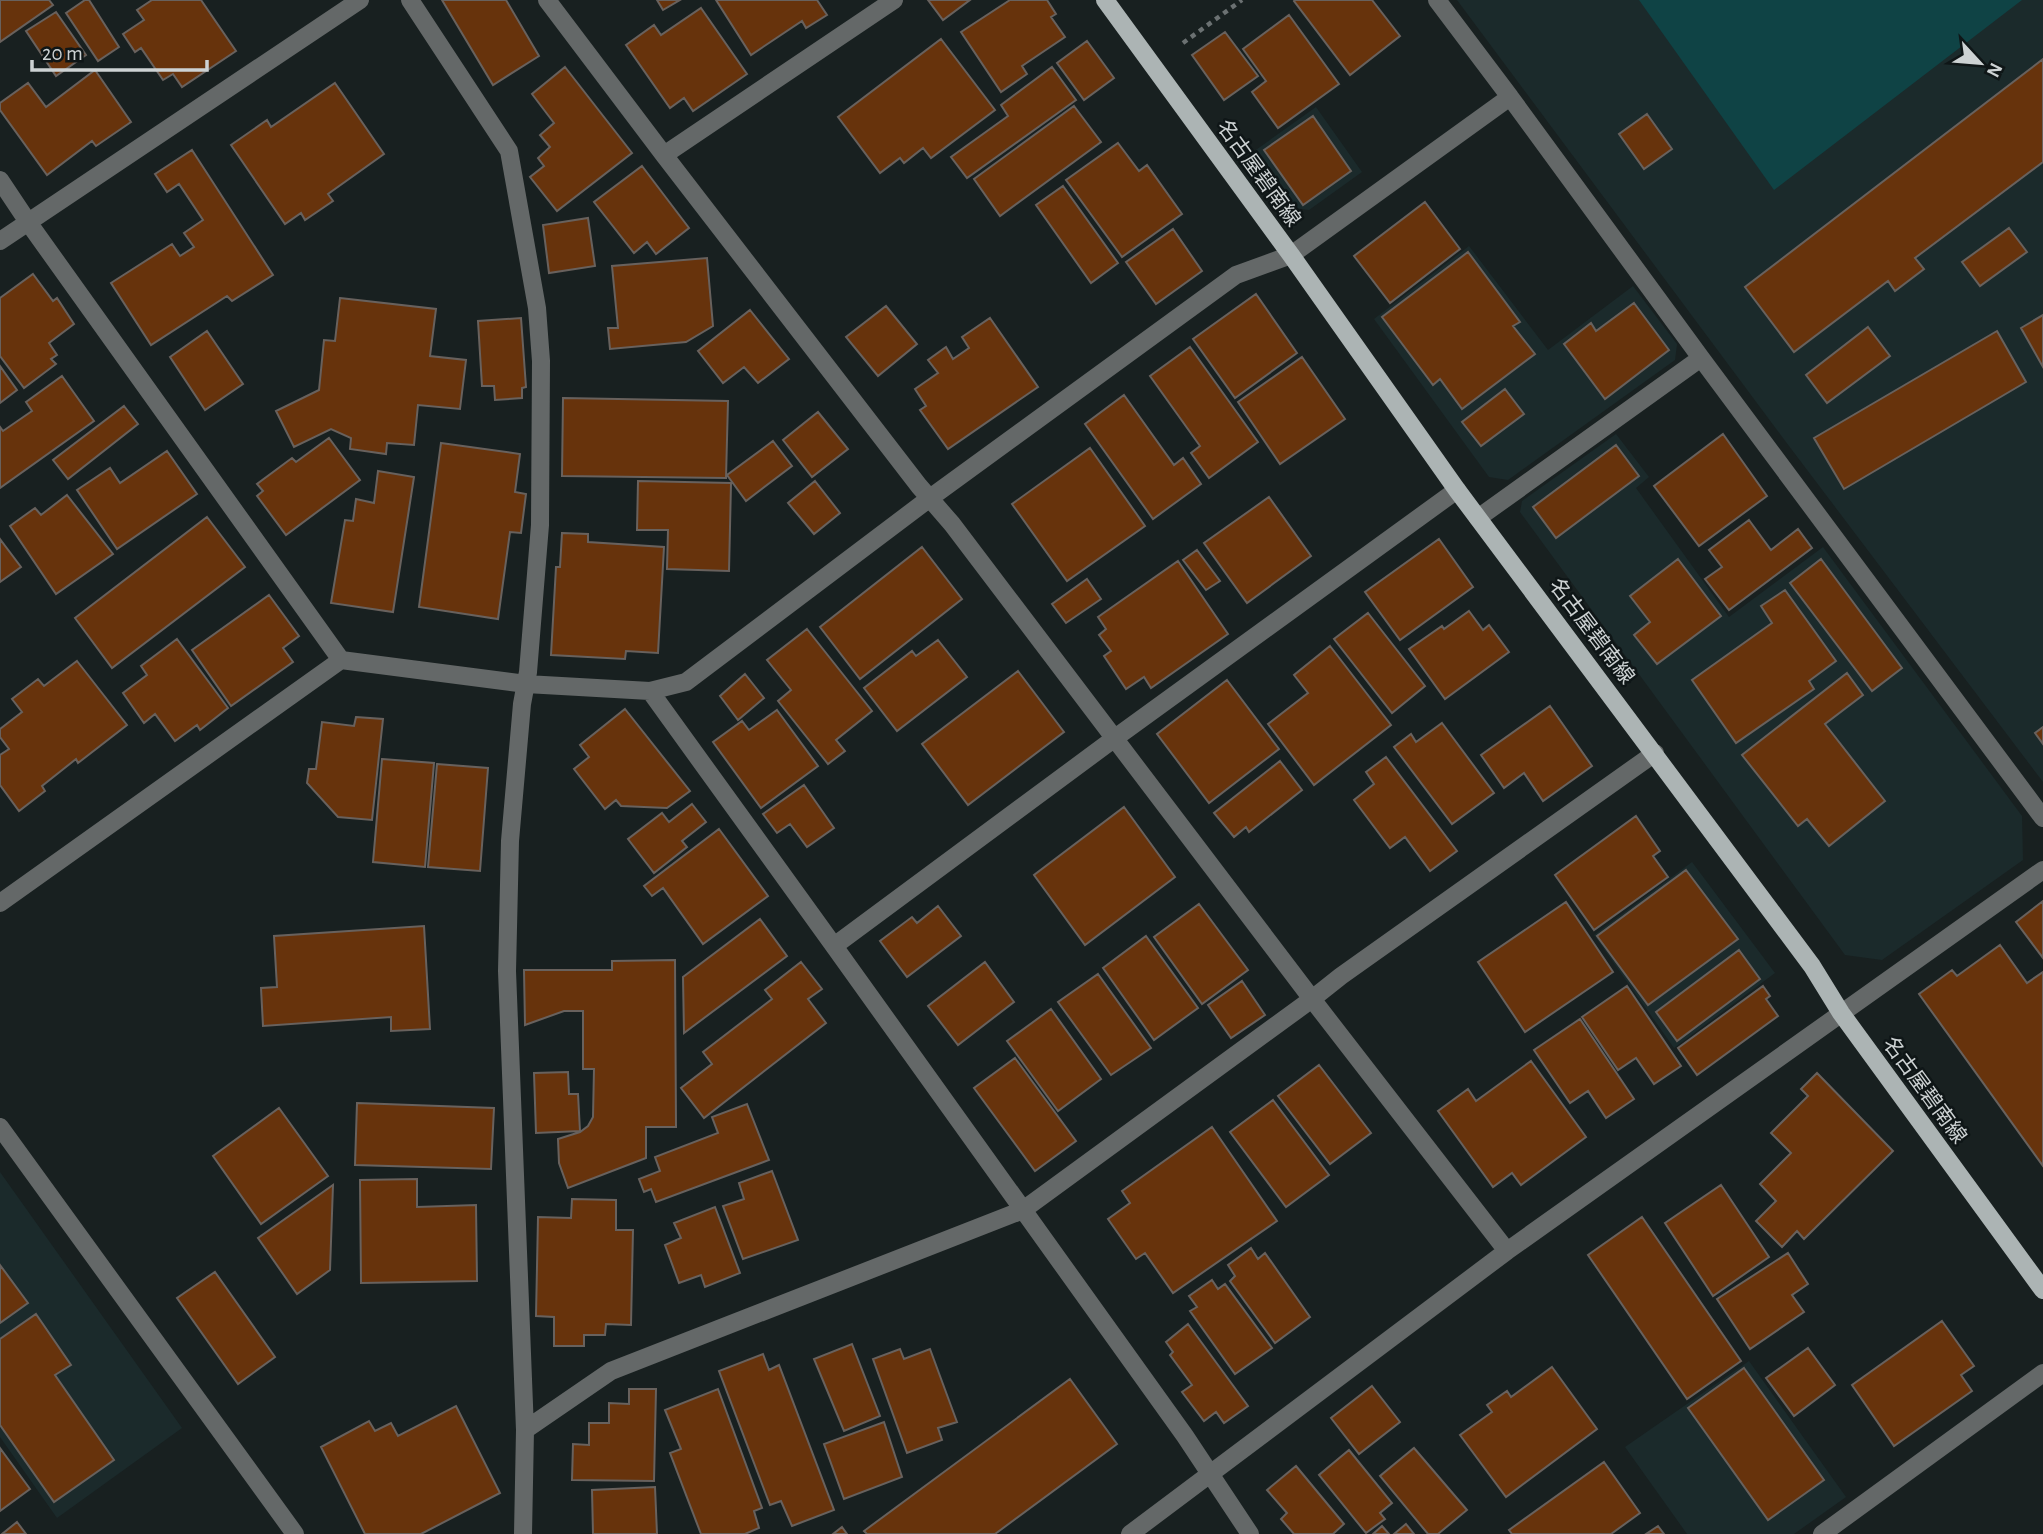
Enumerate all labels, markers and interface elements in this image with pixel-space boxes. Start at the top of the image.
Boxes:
scale bar [32,28,206,72]
north arrow [1945,28,2015,98]
text: 20 m [42,43,83,64]
text: N [1982,60,2005,80]
street label: 名古屋碧南線 [1213,116,1305,230]
street label: 名古屋碧南線 [1545,574,1639,688]
street label: 名古屋碧南線 [1879,1033,1971,1147]

